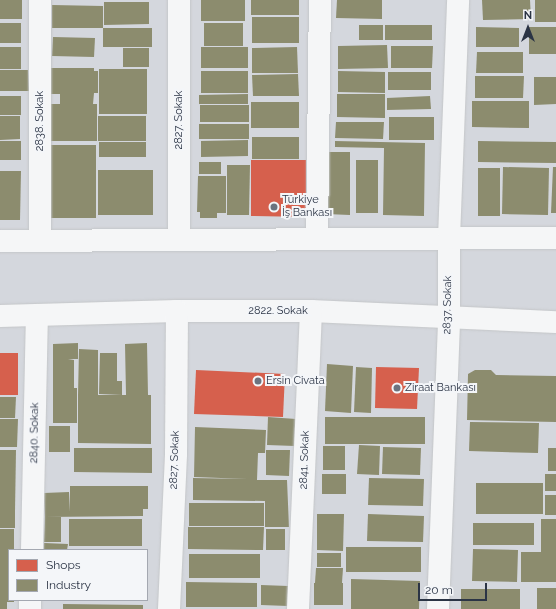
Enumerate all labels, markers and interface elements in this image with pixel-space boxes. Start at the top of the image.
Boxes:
north arrow [508,8,548,48]
text: N [524,9,532,22]
street label: 2838. Sokak [33,91,47,151]
street label: 2827. Sokak [172,91,186,149]
place label: Türkiye İş Bankası [282,194,332,220]
marker: Türkiye İş Bankası [269,202,279,212]
street label: 2837. Sokak [441,275,455,335]
street label: 2822. Sokak [248,304,308,318]
place label: Ersin Civata [266,374,325,388]
marker: Ersin Civata [253,376,263,386]
place label: Ziraat Bankası [405,381,476,395]
marker: Ziraat Bankası [392,383,402,393]
street label: 2840. Sokak [28,403,42,463]
street label: 2827. Sokak [167,430,183,490]
street label: 2841. Sokak [297,430,313,490]
legend [8,549,148,601]
text: Shops [46,558,81,572]
scale bar [420,575,489,601]
text: Industry [46,578,91,592]
text: 20 m [425,583,453,597]

